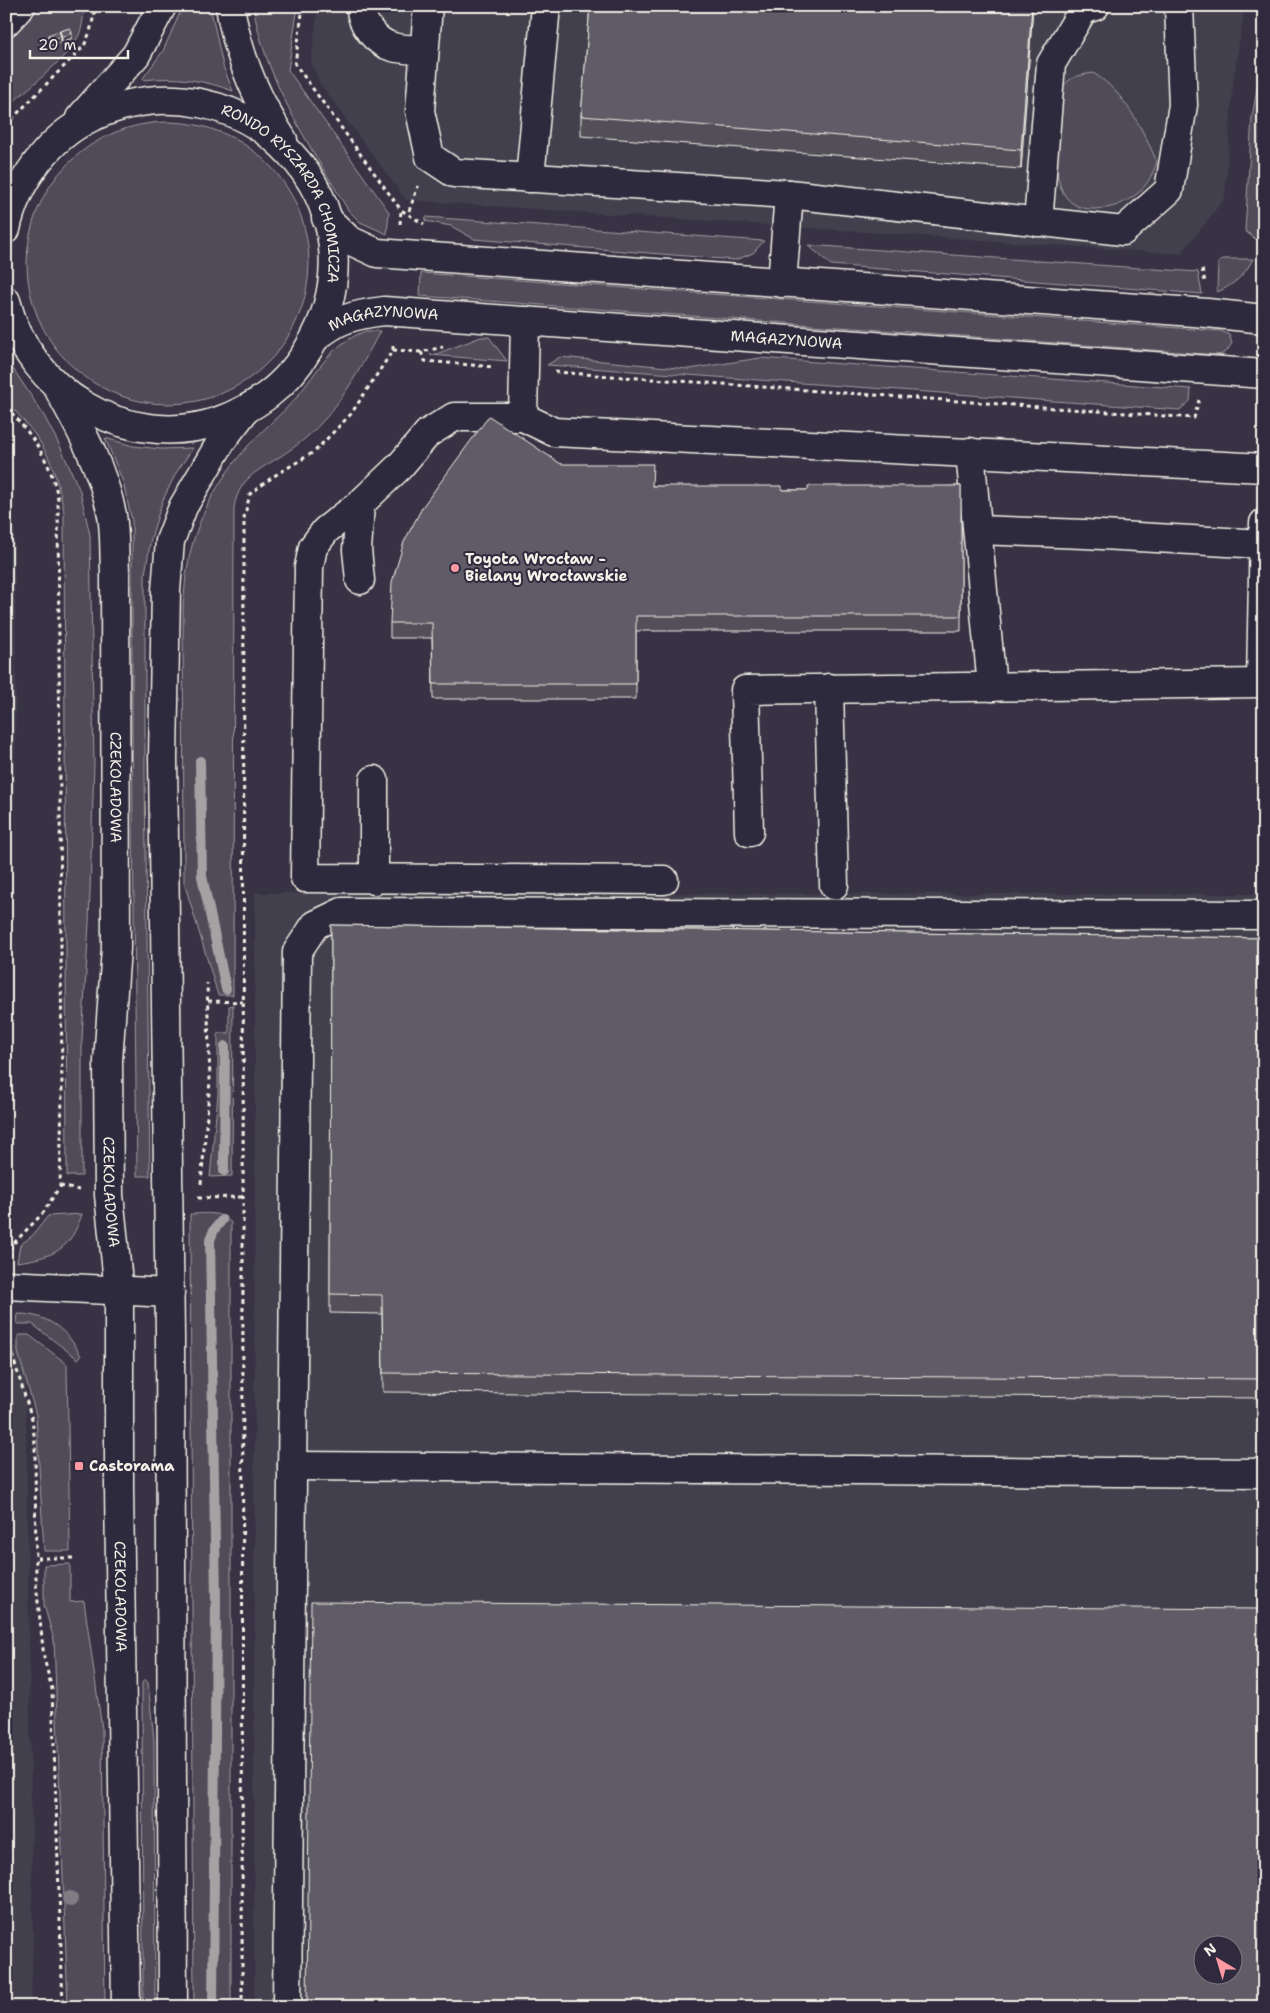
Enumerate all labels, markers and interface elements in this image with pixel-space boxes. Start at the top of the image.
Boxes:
scale bar [30,28,128,60]
text: 20 m [38,35,77,55]
street label: RONDO RYSZARDA CHOMICZA [218,100,344,284]
street label: MAGAZYNOWA [325,301,439,336]
street label: MAGAZYNOWA [730,326,843,354]
place label: Toyota Wrocław - Bielany Wrocławskie [465,549,628,586]
marker: Toyota Wrocław - Bielany Wrocławskie [449,562,461,574]
street label: CZEKOLADOWA [105,732,126,843]
street label: CZEKOLADOWA [99,1136,124,1249]
place label: Castorama [89,1456,175,1476]
marker: Castorama [73,1460,85,1472]
street label: CZEKOLADOWA [110,1541,131,1652]
north arrow [1192,1936,1242,1986]
text: N [1200,1939,1220,1960]

